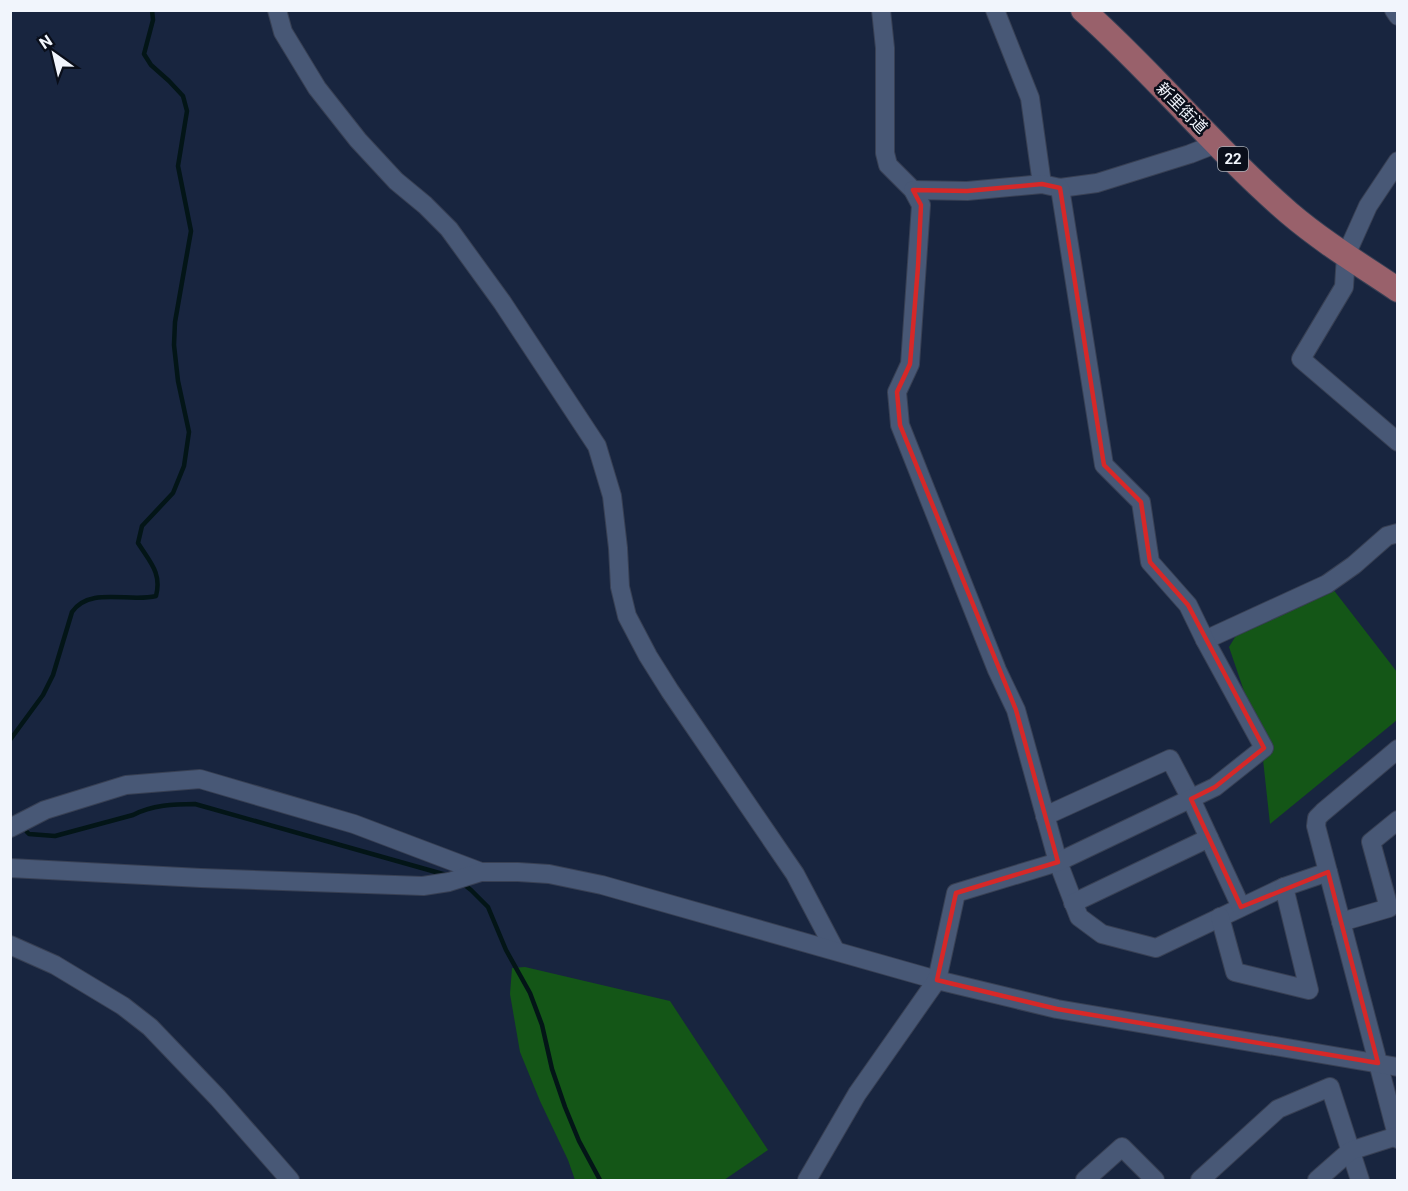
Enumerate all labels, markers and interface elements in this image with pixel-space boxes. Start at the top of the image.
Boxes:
north arrow [24,24,84,84]
text: N [36,31,56,53]
street label: 新里街道 [1153,79,1211,137]
road number: 22 [1218,147,1248,171]

